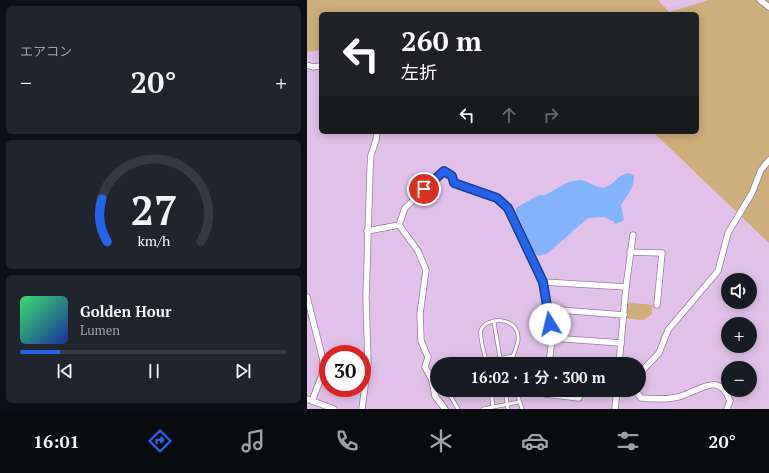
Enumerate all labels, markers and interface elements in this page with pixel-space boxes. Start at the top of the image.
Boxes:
text: 260 m [401,22,482,59]
icon: left [335,28,387,80]
text: エアコン [20,42,72,60]
text: 左折 [401,60,437,84]
text: 20° [130,62,177,102]
text: − [20,68,32,97]
text: + [275,68,287,97]
icon: left [456,104,478,126]
icon: ahead [498,104,520,126]
icon: right [540,104,562,126]
pin [407,172,441,206]
icon: arrive [413,178,435,200]
text: 27 [130,182,177,237]
text: km/h [137,231,171,250]
map controls [721,273,757,397]
button: sound [721,273,757,309]
text: Golden Hour [80,301,172,321]
position arrow [529,303,571,345]
button: + [721,317,757,353]
text: Lumen [80,321,120,339]
speed limit sign: 30 [319,345,371,397]
icon: previous [54,360,76,382]
icon: pause [143,360,165,382]
icon: next [232,360,254,382]
button: − [721,361,757,397]
text: 16:02 · 1 分 · 300 m [471,367,606,387]
icon: directions [146,427,174,455]
icon: music [239,427,267,455]
icon: phone [333,427,361,455]
icon: climate [427,427,455,455]
icon: car [521,427,549,455]
icon: filters [614,427,642,455]
text: 16:01 [33,429,80,453]
text: 20° [708,429,736,453]

